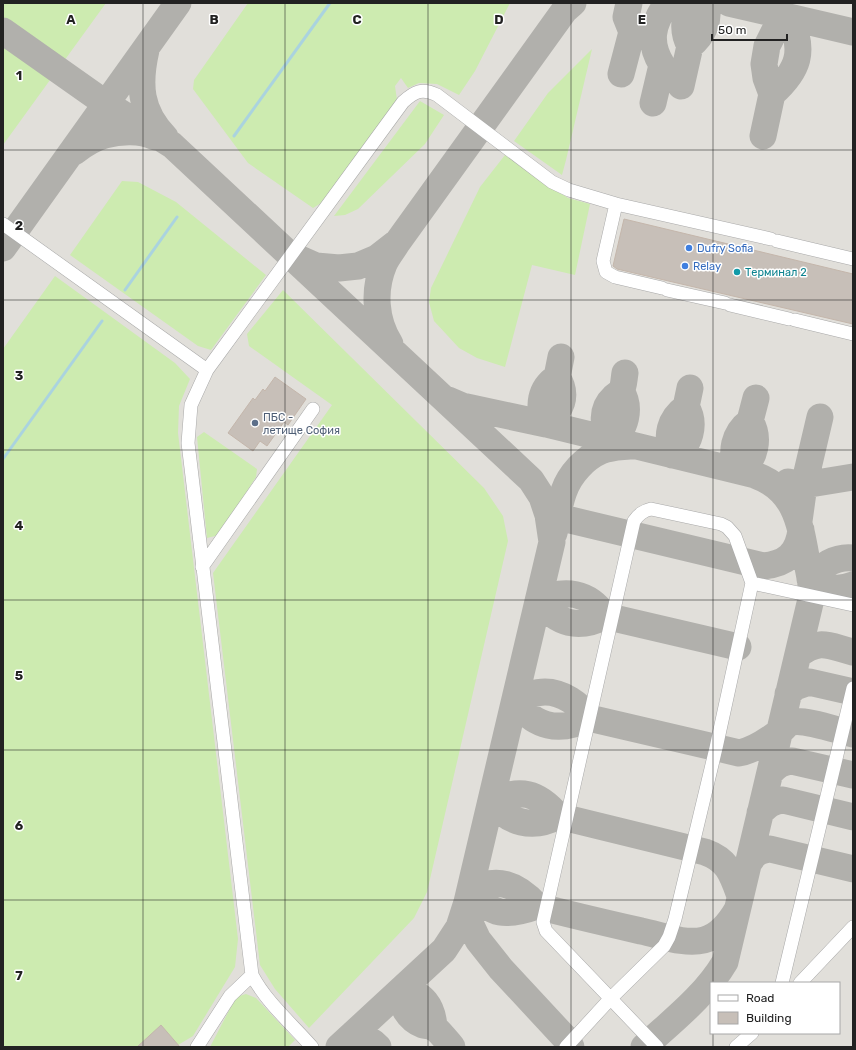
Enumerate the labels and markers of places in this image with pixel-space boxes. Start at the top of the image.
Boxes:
place label: Dufry Sofia [697,242,753,255]
marker: Dufry Sofia [684,243,694,253]
place label: Relay [693,260,721,273]
marker: Relay [680,261,690,271]
place label: Терминал 2 [745,266,807,279]
marker: Терминал 2 [732,267,742,277]
place label: ПБС - летище София [263,411,340,437]
marker: ПБС - летище София [250,418,260,428]

